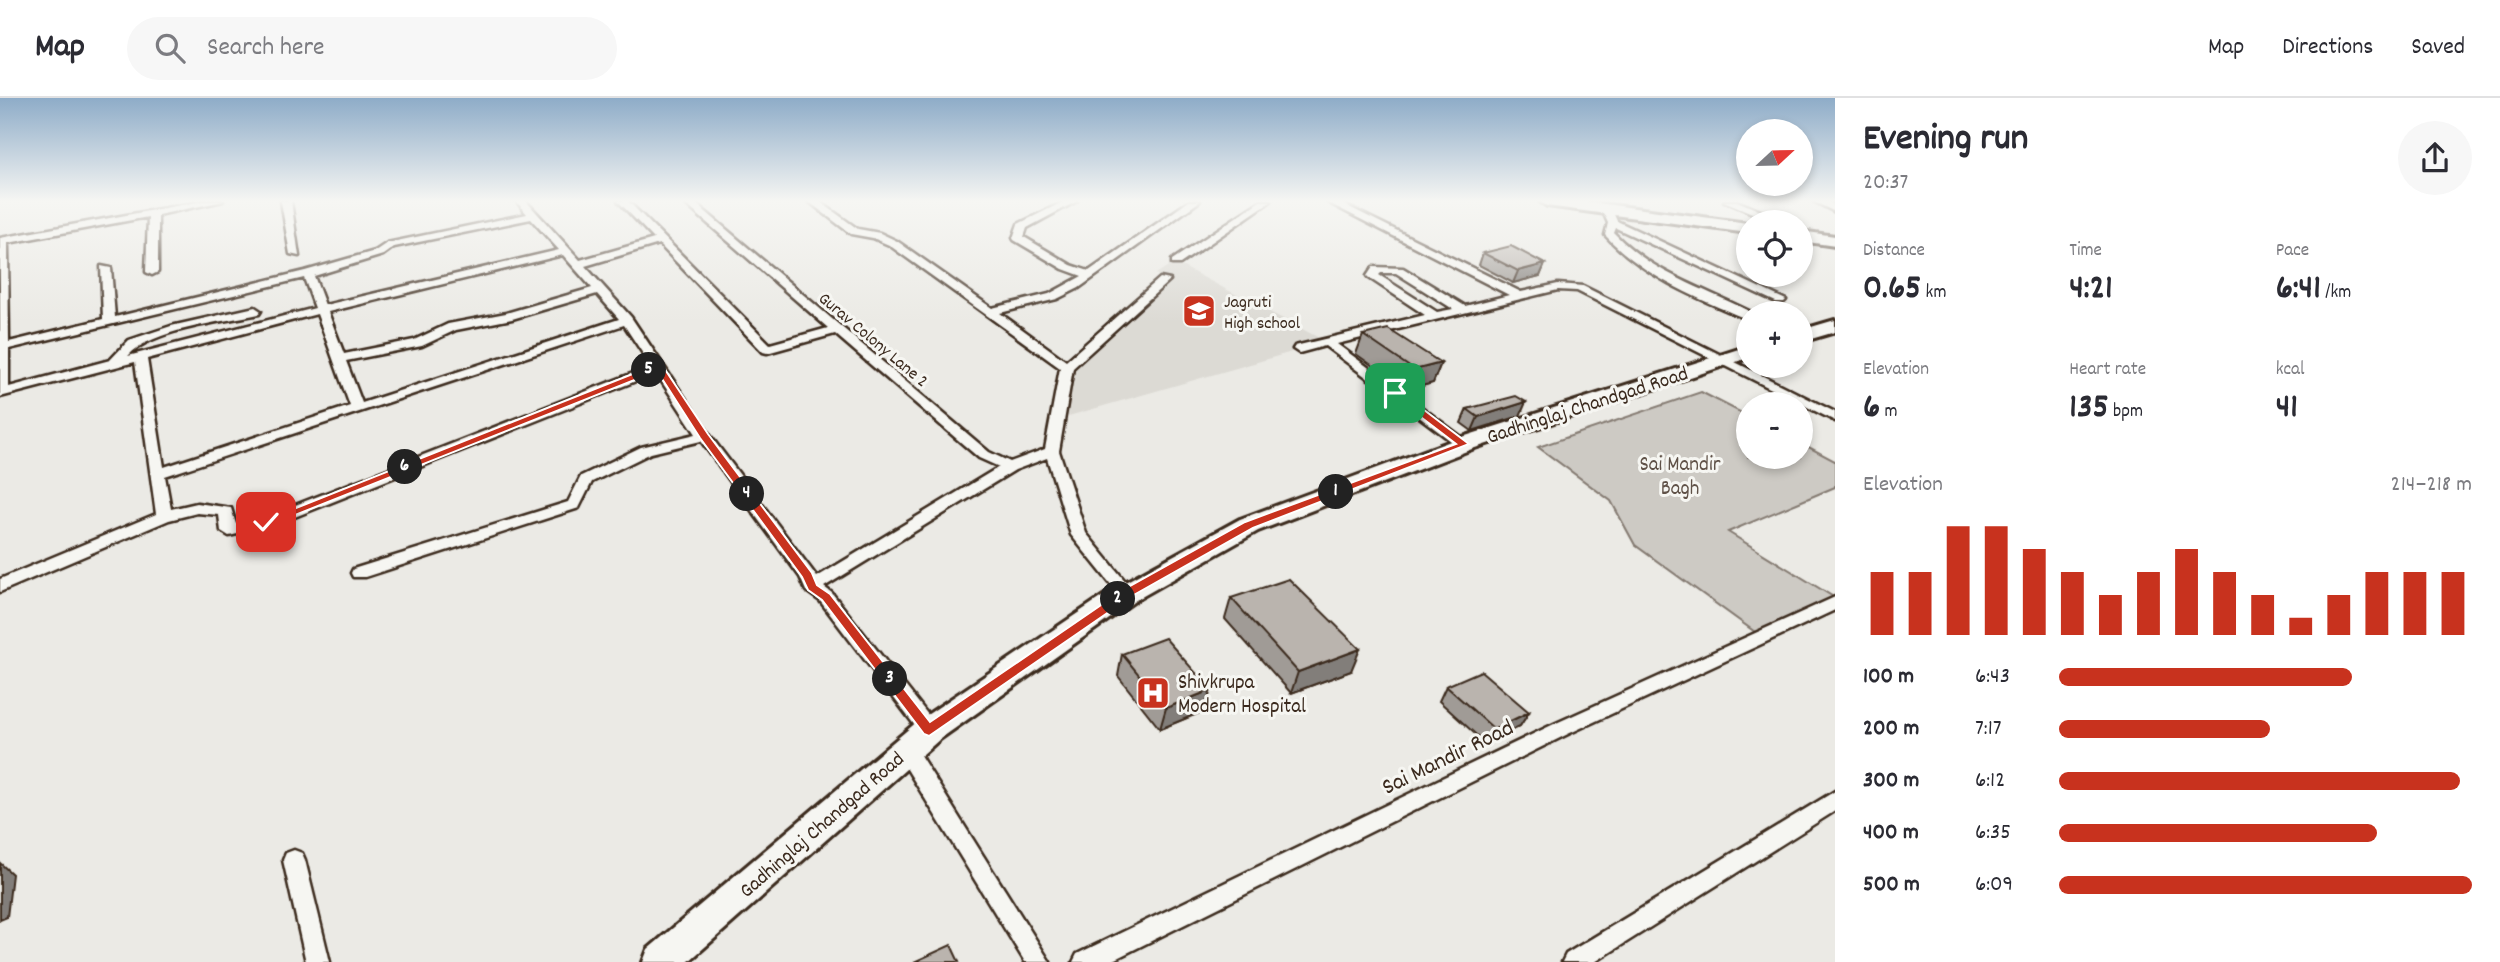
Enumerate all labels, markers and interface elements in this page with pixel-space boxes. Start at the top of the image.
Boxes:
search box [127,17,617,80]
text: Map [35,25,85,72]
icon: search [151,29,189,67]
text: Search here [207,30,325,67]
text: Map [2208,31,2244,65]
text: Directions [2282,31,2373,65]
text: Saved [2411,31,2465,65]
text: Evening run [1863,113,2028,168]
north arrow [1736,119,1813,196]
map controls [1736,119,1813,469]
button: share [2398,121,2472,195]
text: 20:37 [1863,167,1908,200]
button: locate [1736,210,1813,287]
text: Distance [1863,238,1925,265]
text: Time [2069,238,2102,265]
text: Pace [2276,238,2309,265]
text: 0.65 [1863,265,1921,315]
text: 4:21 [2069,265,2113,315]
text: 6:41 [2276,265,2321,315]
text: km [1921,280,1946,307]
text: /km [2321,280,2351,307]
street label: Gurav Colony Lane 2 [812,287,933,394]
place label: Jagruti High school [1224,291,1301,337]
school or university icon: Jagruti High school [1180,292,1218,330]
button: + [1736,301,1813,378]
pin: 5 [632,352,666,388]
text: 5 [644,356,653,383]
text: Elevation [1863,357,1929,384]
text: Heart rate [2069,357,2146,384]
text: kcal [2276,357,2305,384]
street label: Gadhinglaj Chandgad Road [1483,360,1693,454]
pin [1365,363,1425,423]
icon: arrive [1376,374,1414,412]
text: 6 [1863,384,1880,434]
text: 135 [2069,384,2109,434]
text: 41 [2276,384,2298,434]
button: − [1736,392,1813,469]
text: m [1880,399,1898,426]
text: bpm [2109,399,2143,426]
pin: 6 [388,450,422,484]
park label: Sai Mandir Bagh [1639,451,1721,505]
text: 6 [400,453,409,480]
text: Elevation [1863,469,1943,502]
text: 214–218 m [2391,469,2472,502]
pin: 1 [1318,474,1354,510]
pin: 4 [730,476,764,512]
text: 1 [1333,478,1338,505]
text: 4 [743,480,750,507]
pin [236,492,296,552]
icon: check [247,503,285,541]
pin: 2 [1100,582,1136,616]
text: 2 [1113,585,1122,612]
text: 100 m [1863,661,1914,694]
text: 6:43 [1975,661,2010,694]
pin: 3 [872,662,908,696]
text: 3 [885,665,894,692]
place label: Shivkrupa Modern Hospital [1178,669,1306,723]
hospital icon: Shivkrupa Modern Hospital [1134,674,1172,712]
street label: Sai Mandir Road [1377,712,1520,805]
text: 200 m [1863,713,1919,746]
text: 7:17 [1975,713,2001,746]
street label: Gadhinglaj Chandgad Road [734,746,912,907]
text: 300 m [1863,765,1919,798]
text: 6:12 [1975,765,2005,798]
text: 400 m [1863,817,1919,850]
text: 6:35 [1975,817,2011,850]
text: 500 m [1863,869,1920,902]
text: 6:09 [1975,869,2013,902]

